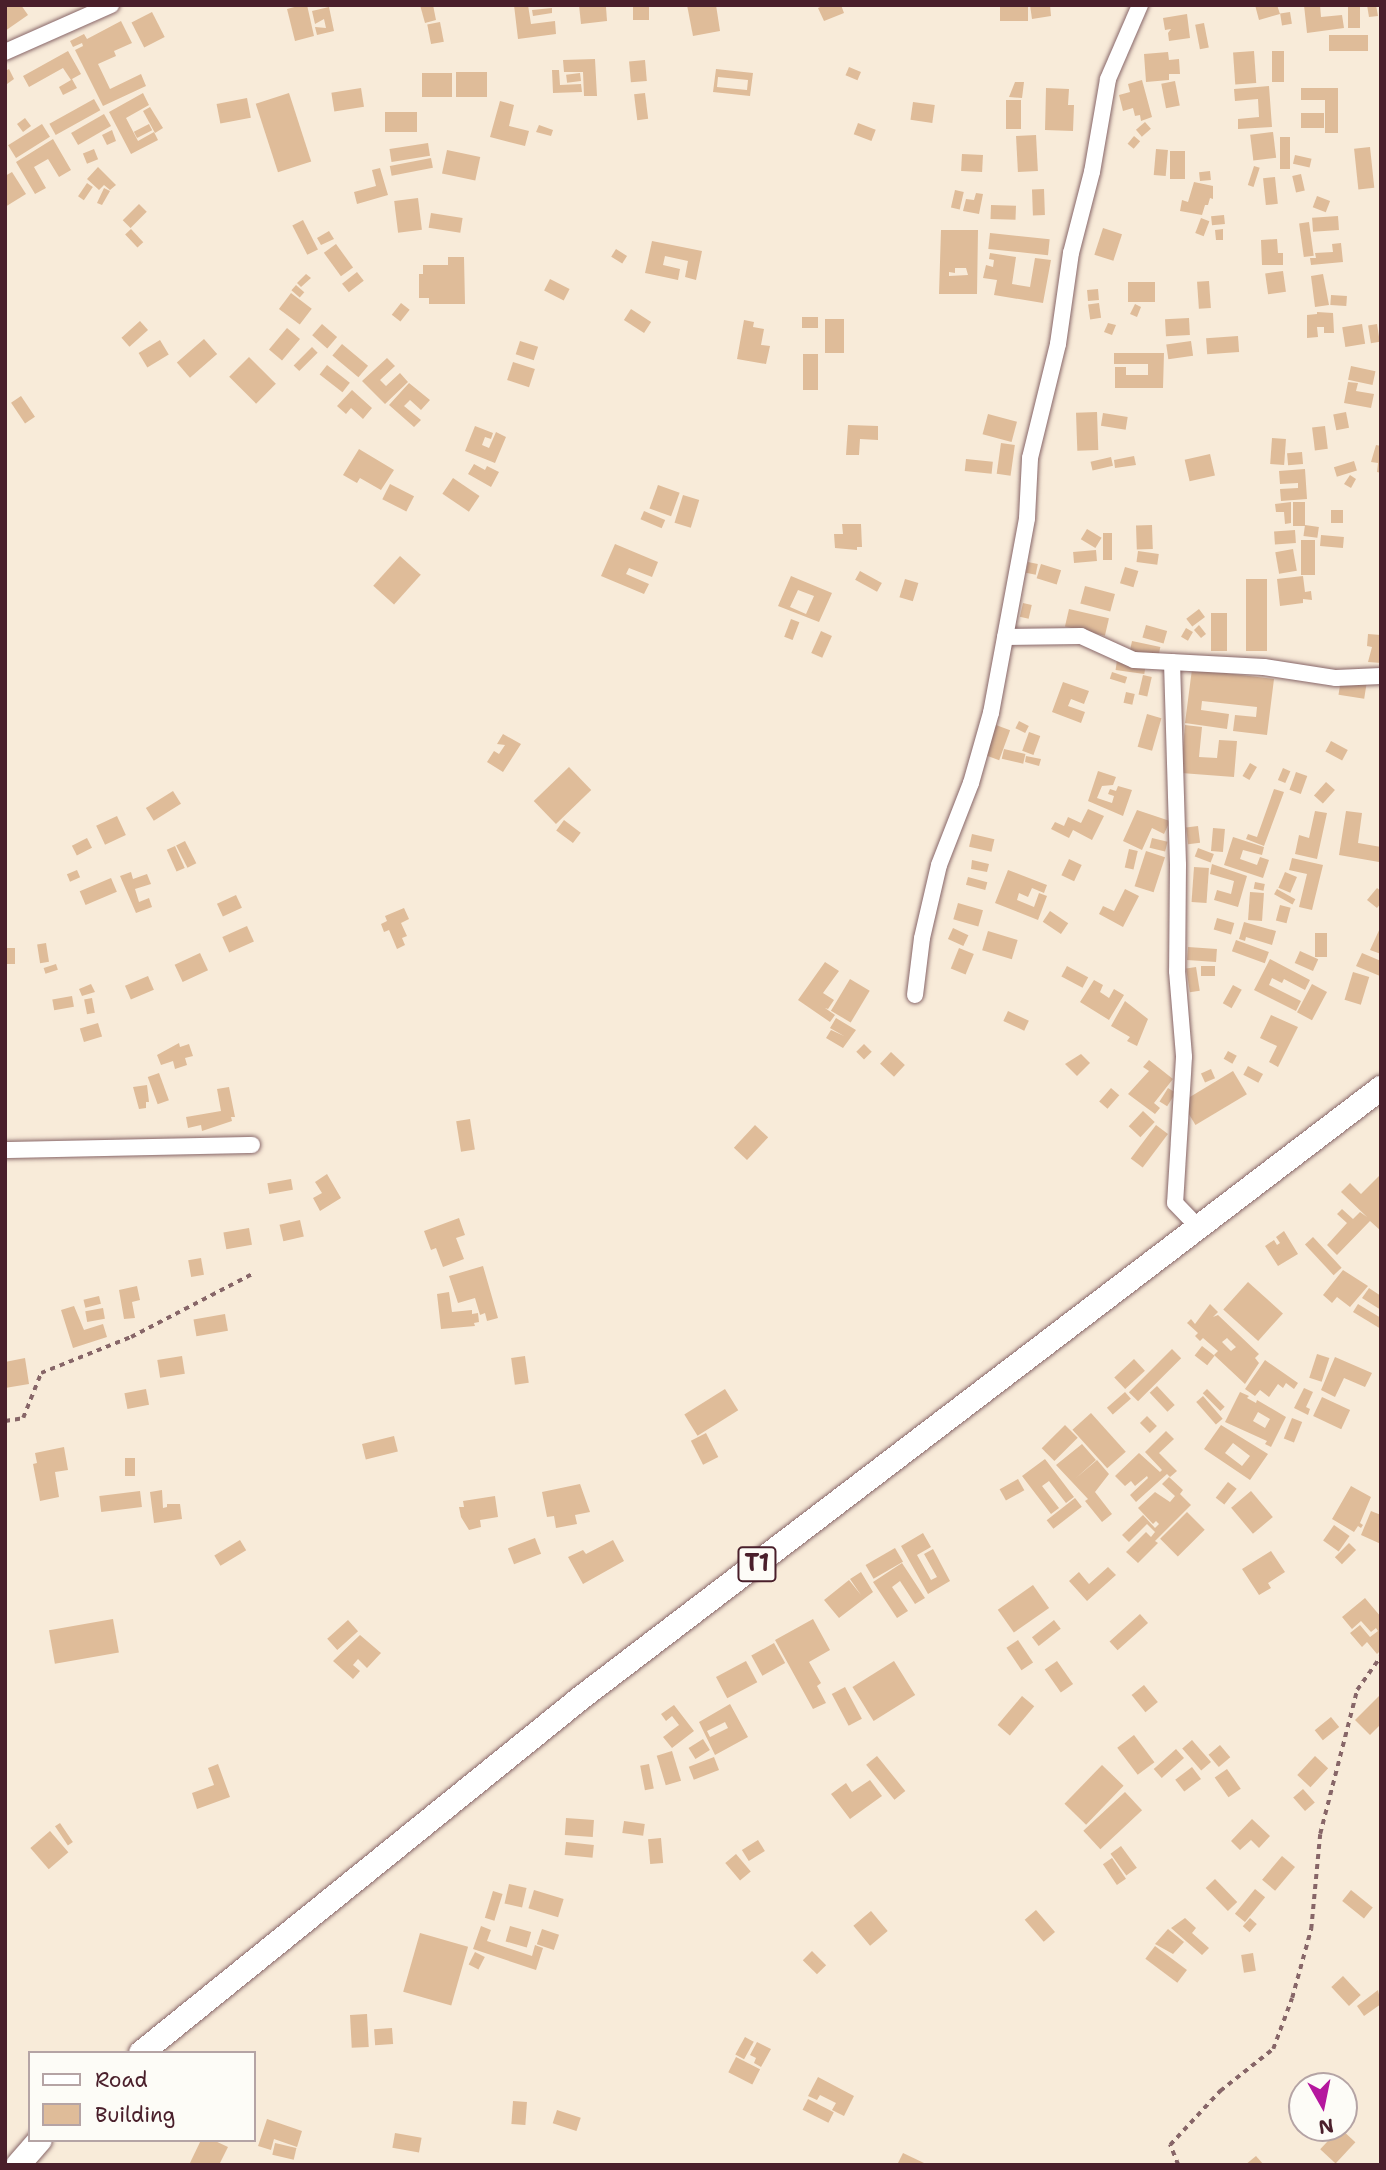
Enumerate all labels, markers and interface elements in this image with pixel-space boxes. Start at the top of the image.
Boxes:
road number: T1 [736,1544,778,1584]
legend [28,2051,256,2142]
text: Road [95,2066,148,2094]
north arrow [1288,2072,1358,2142]
text: Building [95,2101,175,2129]
text: N [1317,2113,1335,2140]

